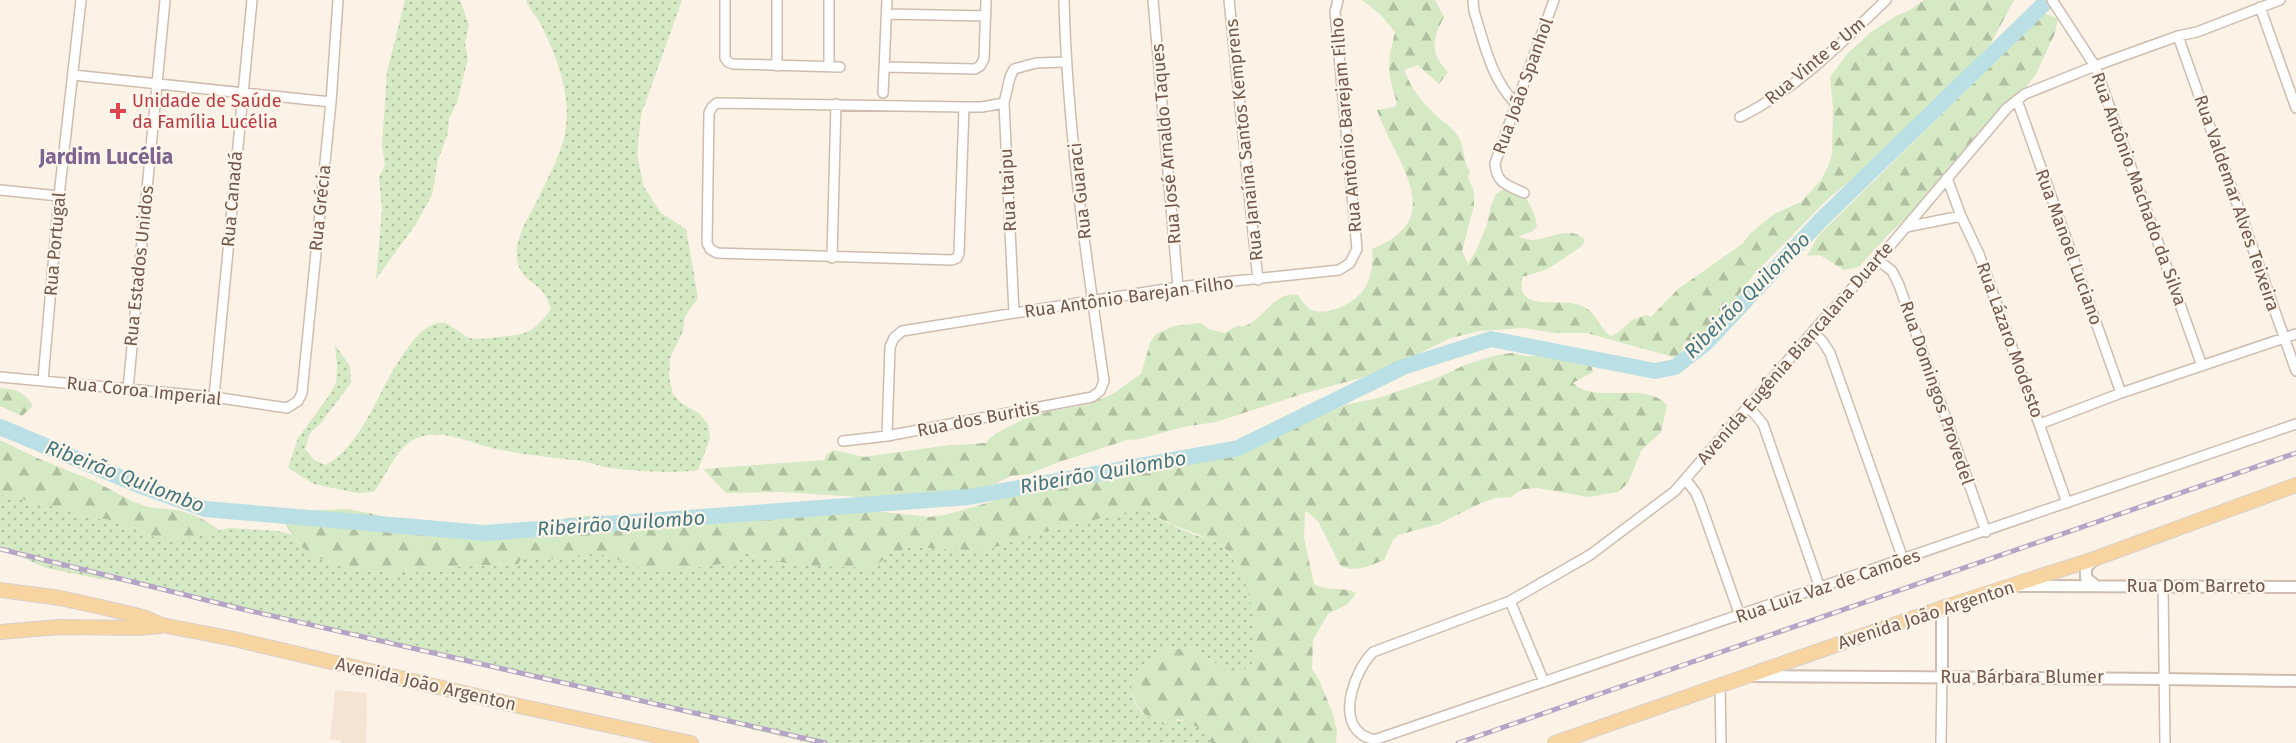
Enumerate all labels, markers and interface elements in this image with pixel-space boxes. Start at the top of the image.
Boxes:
street label: Rua Vinte e Um [1760,13,1870,109]
street label: Rua João Spanhol [1488,15,1558,157]
street label: Rua Antônio Barejam Filho [1326,16,1366,234]
street label: Rua Janaína Santos Kemprens [1220,18,1268,262]
street label: Rua José Arnaldo Taques [1146,43,1186,245]
street label: Rua Antônio Machado da Silva [2086,69,2192,309]
place label: Unidade de Saúde da Família Lucélia [132,90,281,133]
street label: Rua Valdemar Alves Teixeira [2190,92,2284,314]
marker: Unidade de Saúde da Família Lucélia [109,102,127,120]
street label: Rua Guaraci [1064,141,1096,241]
district label: Jardim Lucélia [38,144,173,170]
street label: Rua Itaipu [995,148,1021,232]
street label: Rua Canadá [217,150,247,248]
street label: Rua Grécia [305,164,335,252]
street label: Rua Manoel Luciano [2031,166,2107,328]
street label: Rua Estados Unidos [120,184,158,348]
street label: Rua Portugal [40,191,70,297]
water label: Ribeirão Quilombo [1679,227,1815,363]
street label: Avenida Eugênia Biancalana Duarte [1692,237,1898,469]
street label: Rua Lázaro Modesto [1972,259,2048,421]
street label: Rua Antônio Barejan Filho [1023,271,1235,323]
street label: Rua Domingos Provedel [1895,298,1979,488]
street label: Rua Coroa Imperial [65,372,223,410]
street label: Rua dos Buritis [915,396,1041,442]
water label: Ribeirão Quilombo [42,435,208,517]
water label: Ribeirão Quilombo [1018,446,1188,498]
water label: Ribeirão Quilombo [536,505,706,541]
street label: Rua Luiz Vaz de Camões [1733,544,1923,628]
street label: Rua Dom Barreto [2127,575,2265,597]
street label: Avenida João Argenton [1835,576,2017,654]
street label: Avenida João Argenton [334,653,518,715]
street label: Rua Bárbara Blumer [1940,666,2104,688]

